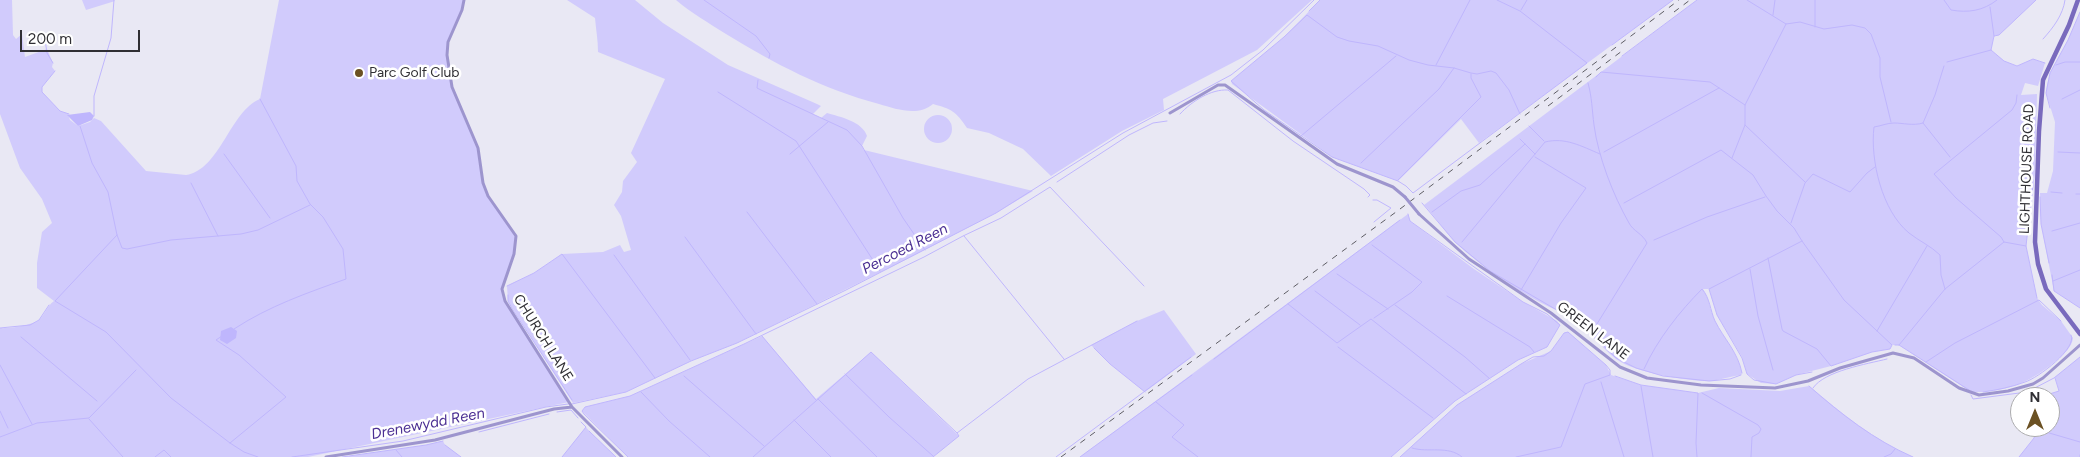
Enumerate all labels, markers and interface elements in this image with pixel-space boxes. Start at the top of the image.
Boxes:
scale bar [22,20,142,52]
text: 200 m [28,30,72,48]
place label: Parc Golf Club [369,65,460,81]
marker: Parc Golf Club [353,67,365,79]
street label: LIGHTHOUSE ROAD [2016,104,2038,234]
water label: Percoed Reen [859,220,951,278]
street label: CHURCH LANE [510,291,576,385]
street label: GREEN LANE [1554,298,1632,364]
north arrow [2010,387,2060,437]
text: N [2030,389,2040,406]
water label: Drenewydd Reen [370,404,486,444]

